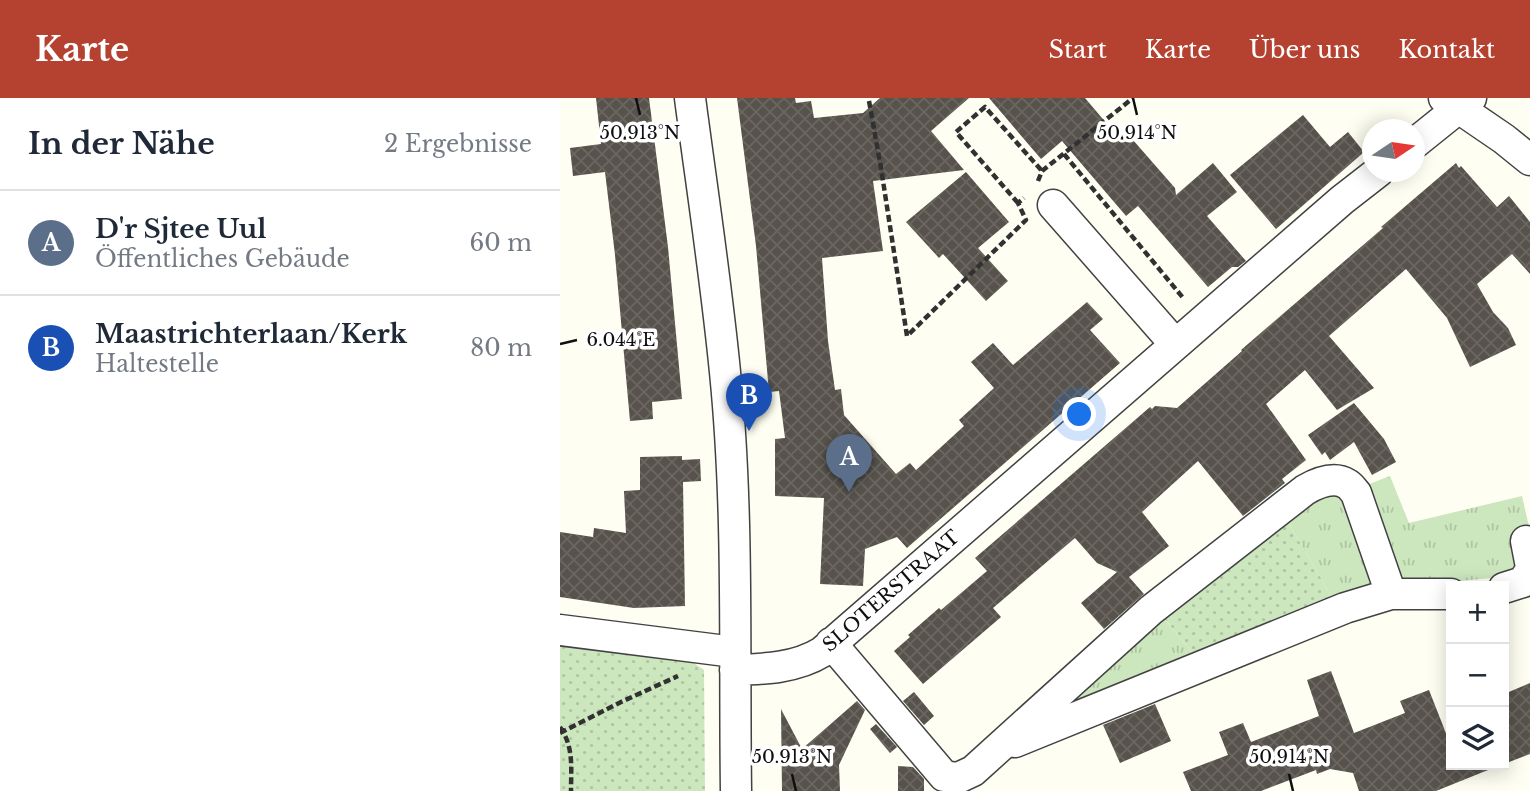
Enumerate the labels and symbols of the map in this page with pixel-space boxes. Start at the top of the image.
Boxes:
north arrow [1362,119,1425,182]
text: 50.913°N [600,122,680,144]
text: 50.914°N [1097,122,1177,144]
text: 6.044°E [587,329,655,351]
pin: B [726,373,772,431]
your location [1062,397,1096,431]
pin: A [826,434,872,492]
street label: SLOTERSTRAAT [818,525,964,657]
text: 50.913°N [752,746,832,768]
text: 50.914°N [1249,746,1329,768]

